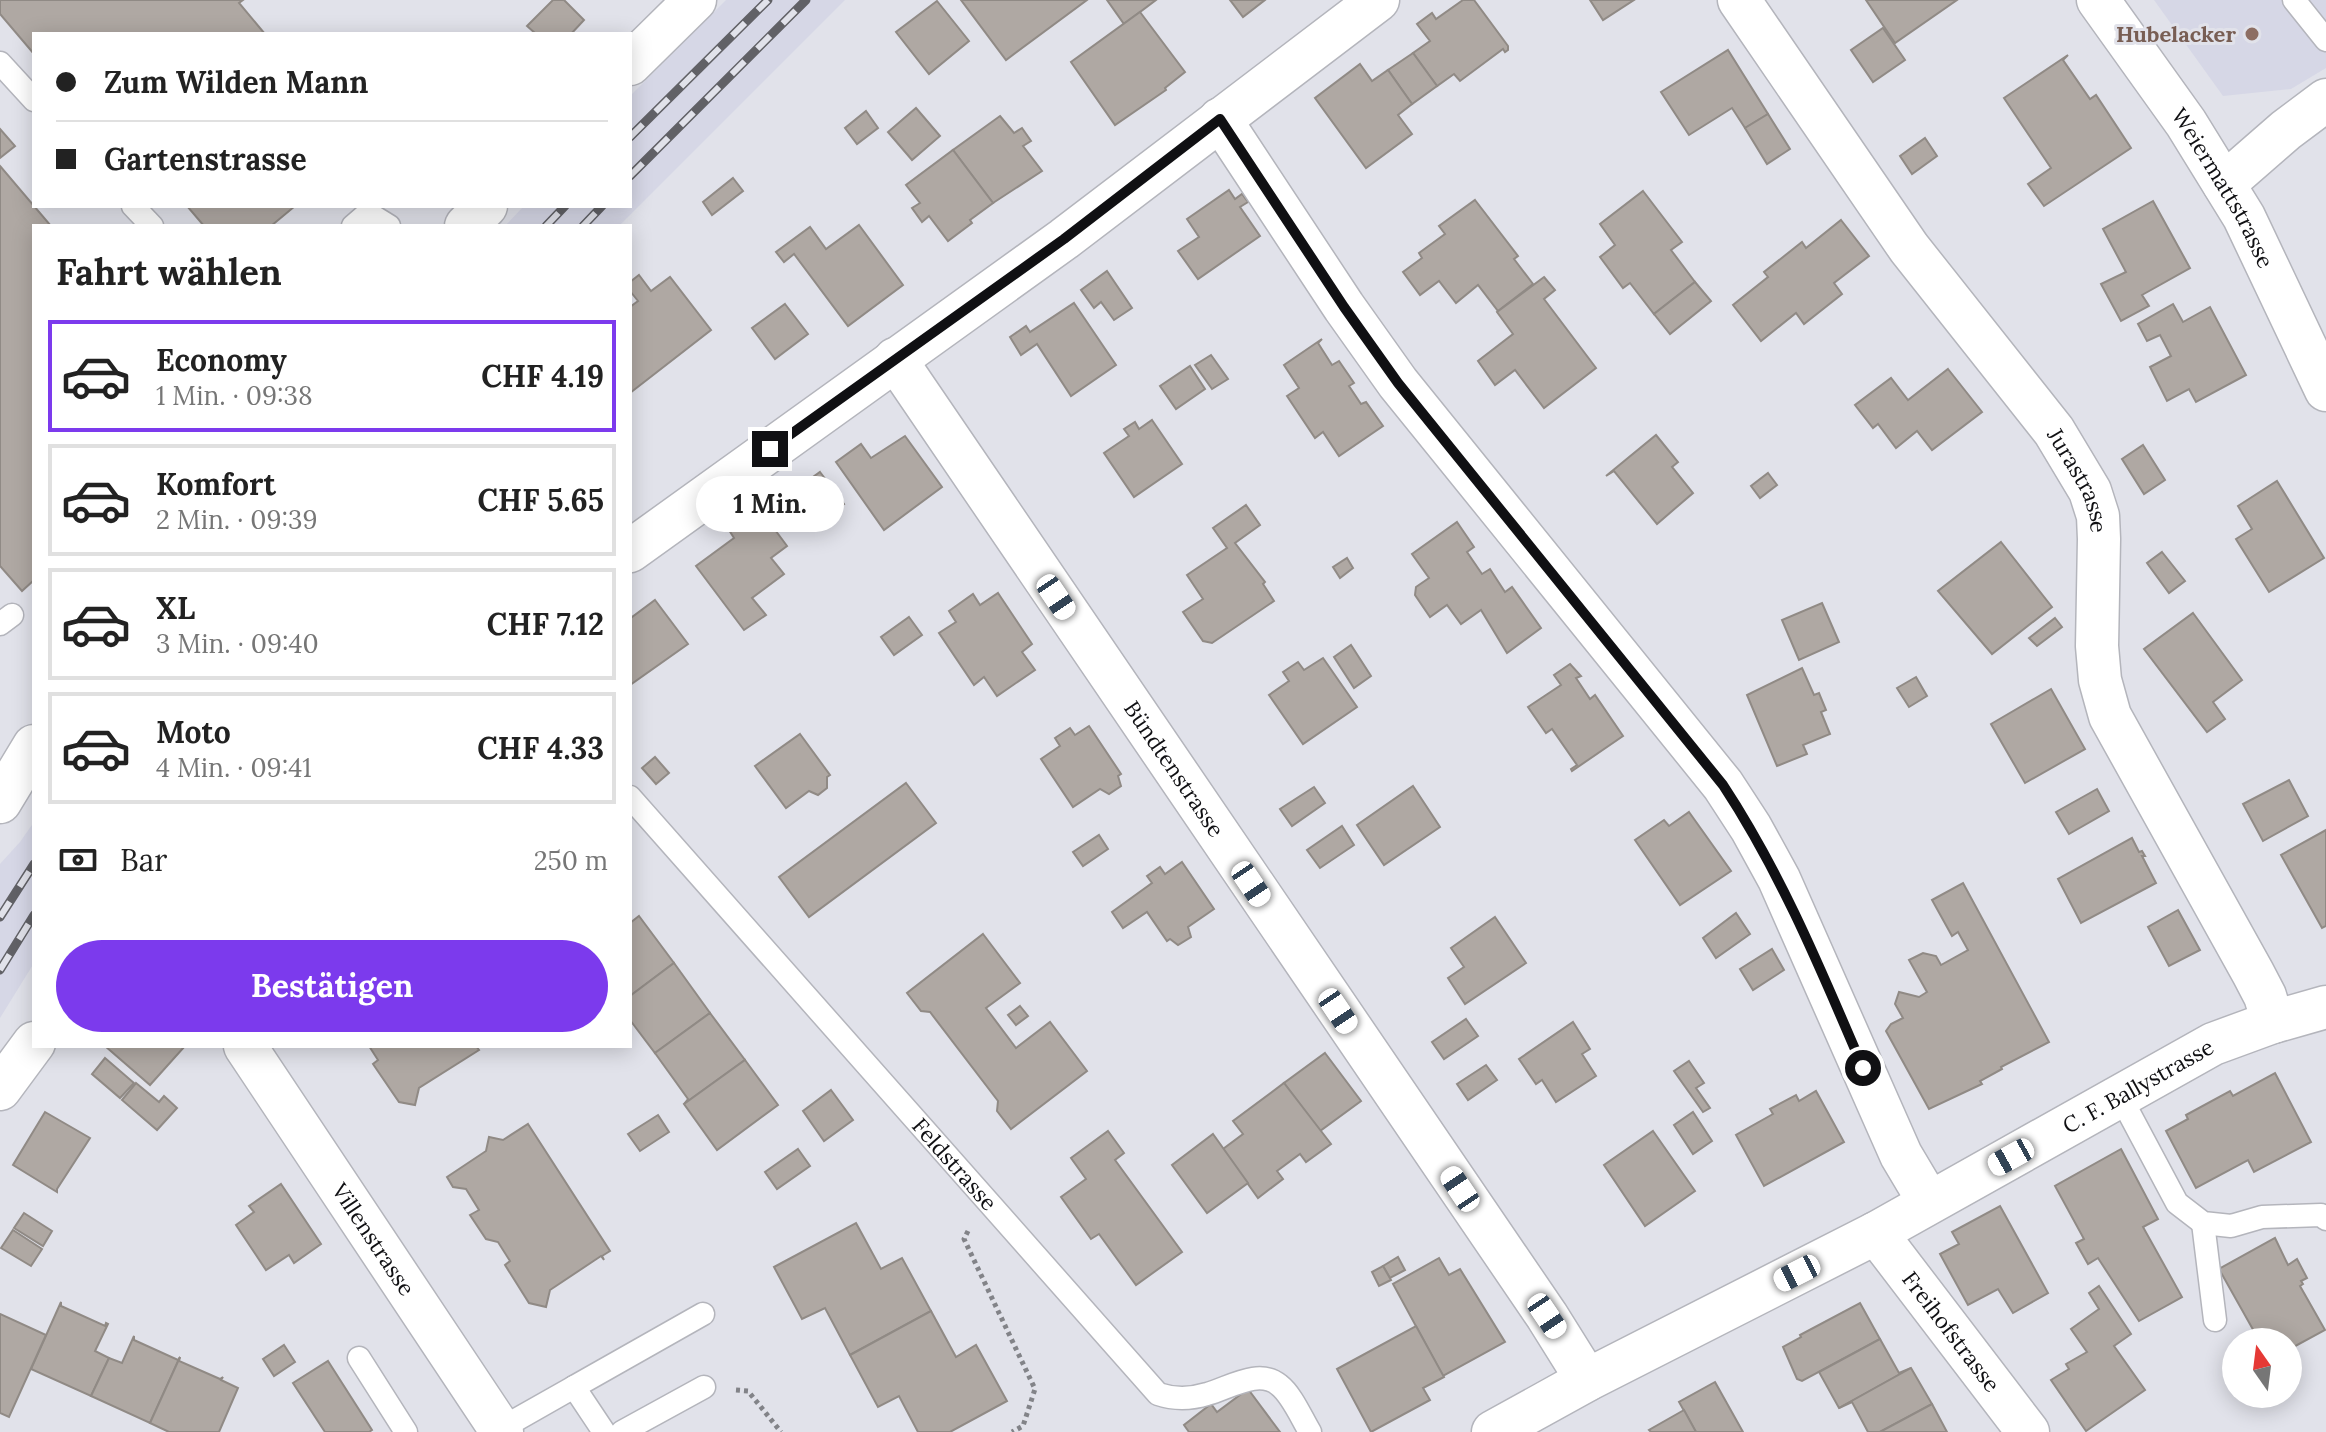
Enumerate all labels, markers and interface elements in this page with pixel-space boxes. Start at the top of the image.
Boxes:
place label: Hubelacker [2116,20,2236,48]
marker: Hubelacker [2243,25,2261,43]
text: Zum Wilden Mann [104,63,369,101]
street label: Weiermattstrasse [2166,102,2280,272]
text: Gartenstrasse [104,140,307,178]
text: Fahrt wählen [56,249,282,295]
icon: car [60,340,132,412]
text: Economy [156,341,287,379]
text: CHF 4.19 [481,357,604,395]
text: 1 Min. · 09:38 [156,379,313,412]
street label: Jurastrasse [2041,422,2113,533]
route end [752,431,788,467]
icon: car [60,464,132,536]
text: Komfort [156,465,276,503]
callout: 1 Min. [696,477,844,533]
text: CHF 5.65 [477,481,604,519]
text: 1 Min. [733,487,807,520]
text: 2 Min. · 09:39 [156,503,318,536]
car [1033,570,1079,624]
icon: car [60,588,132,660]
text: XL [156,589,195,627]
text: CHF 7.12 [487,605,604,643]
text: 3 Min. · 09:40 [156,627,319,660]
street label: Bündtenstrasse [1118,695,1231,842]
icon: car [60,712,132,784]
text: Moto [156,713,231,751]
text: CHF 4.33 [477,729,604,767]
text: 4 Min. · 09:41 [156,751,312,784]
icon: cash [56,838,100,882]
text: Bar [120,841,167,879]
text: 250 m [534,844,608,877]
car [1228,857,1274,911]
button: Bestätigen [56,940,608,1032]
car [1315,984,1361,1038]
street label: C. F. Ballystrasse [2057,1033,2219,1140]
route start [1845,1050,1881,1086]
street label: Feldstrasse [906,1112,1003,1216]
car [1984,1135,2038,1179]
car [1437,1162,1483,1216]
street label: Villenstrasse [326,1177,421,1301]
car [1770,1251,1824,1295]
street label: Freihofstrasse [1896,1266,2006,1398]
car [1524,1289,1570,1343]
north arrow [2222,1328,2302,1408]
map controls [2222,1328,2302,1408]

